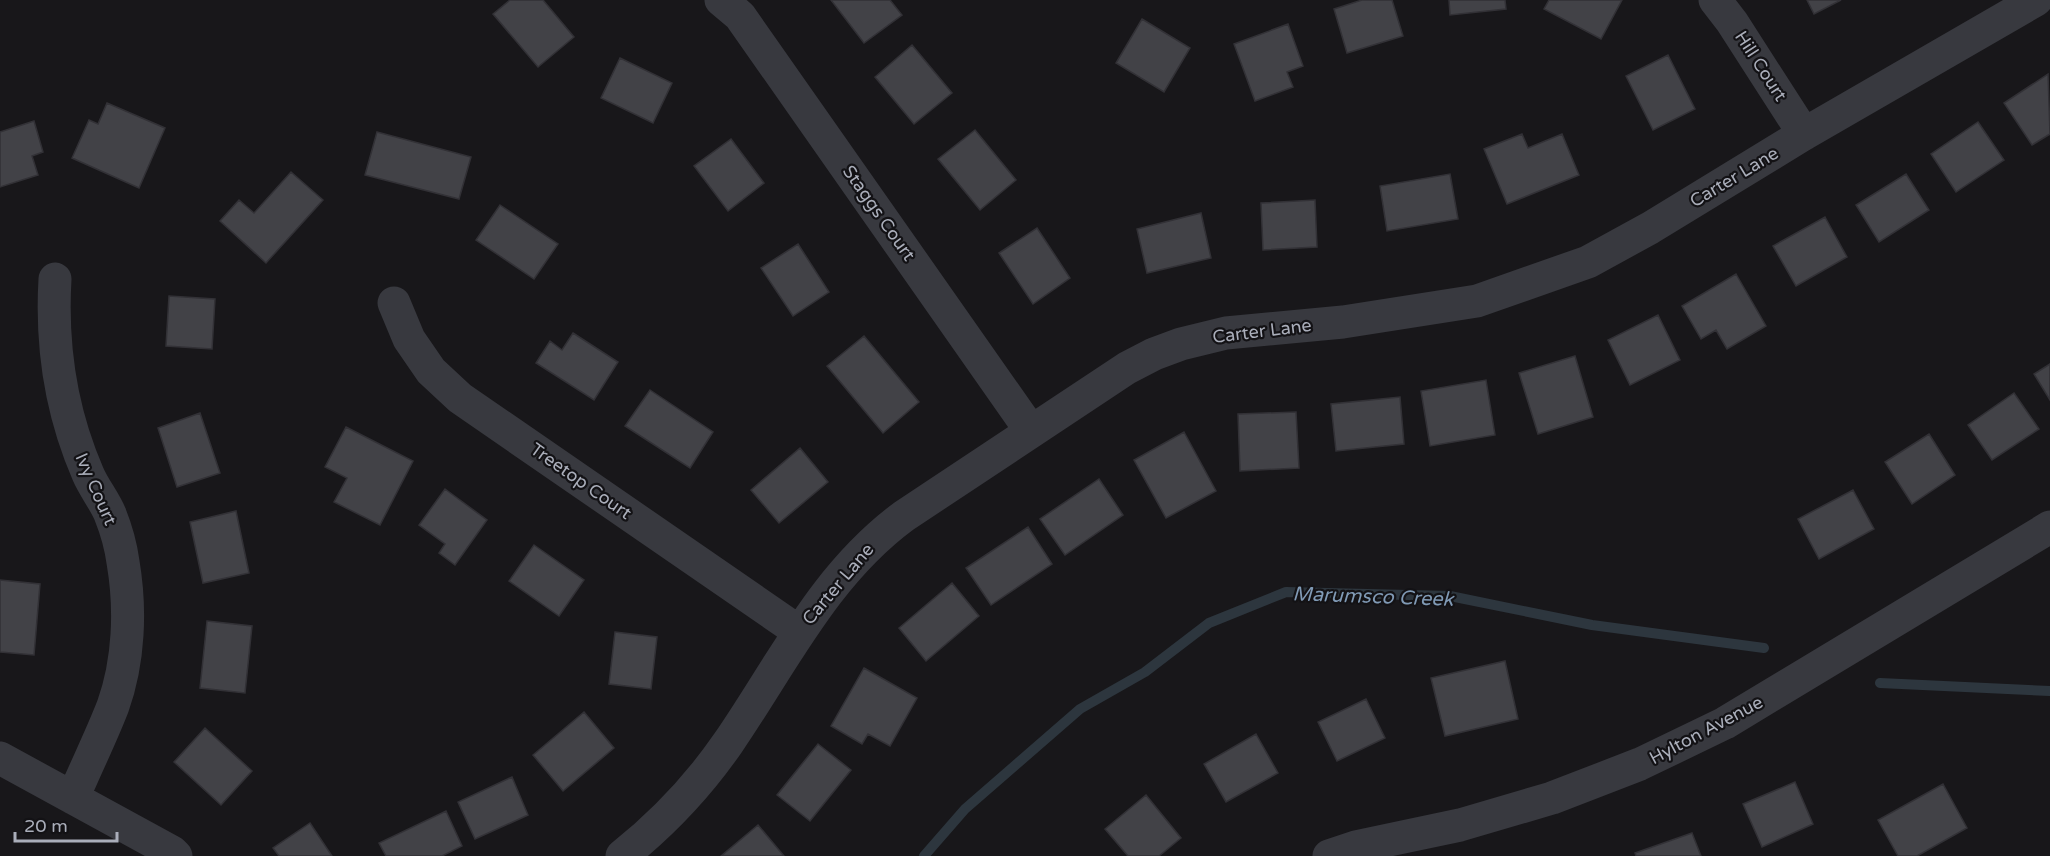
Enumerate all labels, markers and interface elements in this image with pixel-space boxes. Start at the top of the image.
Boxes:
street label: Hill Court [1730,27,1792,105]
street label: Carter Lane [1686,142,1782,212]
street label: Staggs Court [838,161,920,265]
street label: Carter Lane [1211,314,1313,348]
street label: Treetop Court [526,438,636,524]
street label: Ivy Court [70,449,122,529]
street label: Carter Lane [798,539,878,629]
water label: Marumsco Creek [1292,582,1456,612]
street label: Hylton Avenue [1645,691,1767,769]
scale bar [15,805,117,843]
text: 20 m [24,815,68,837]

